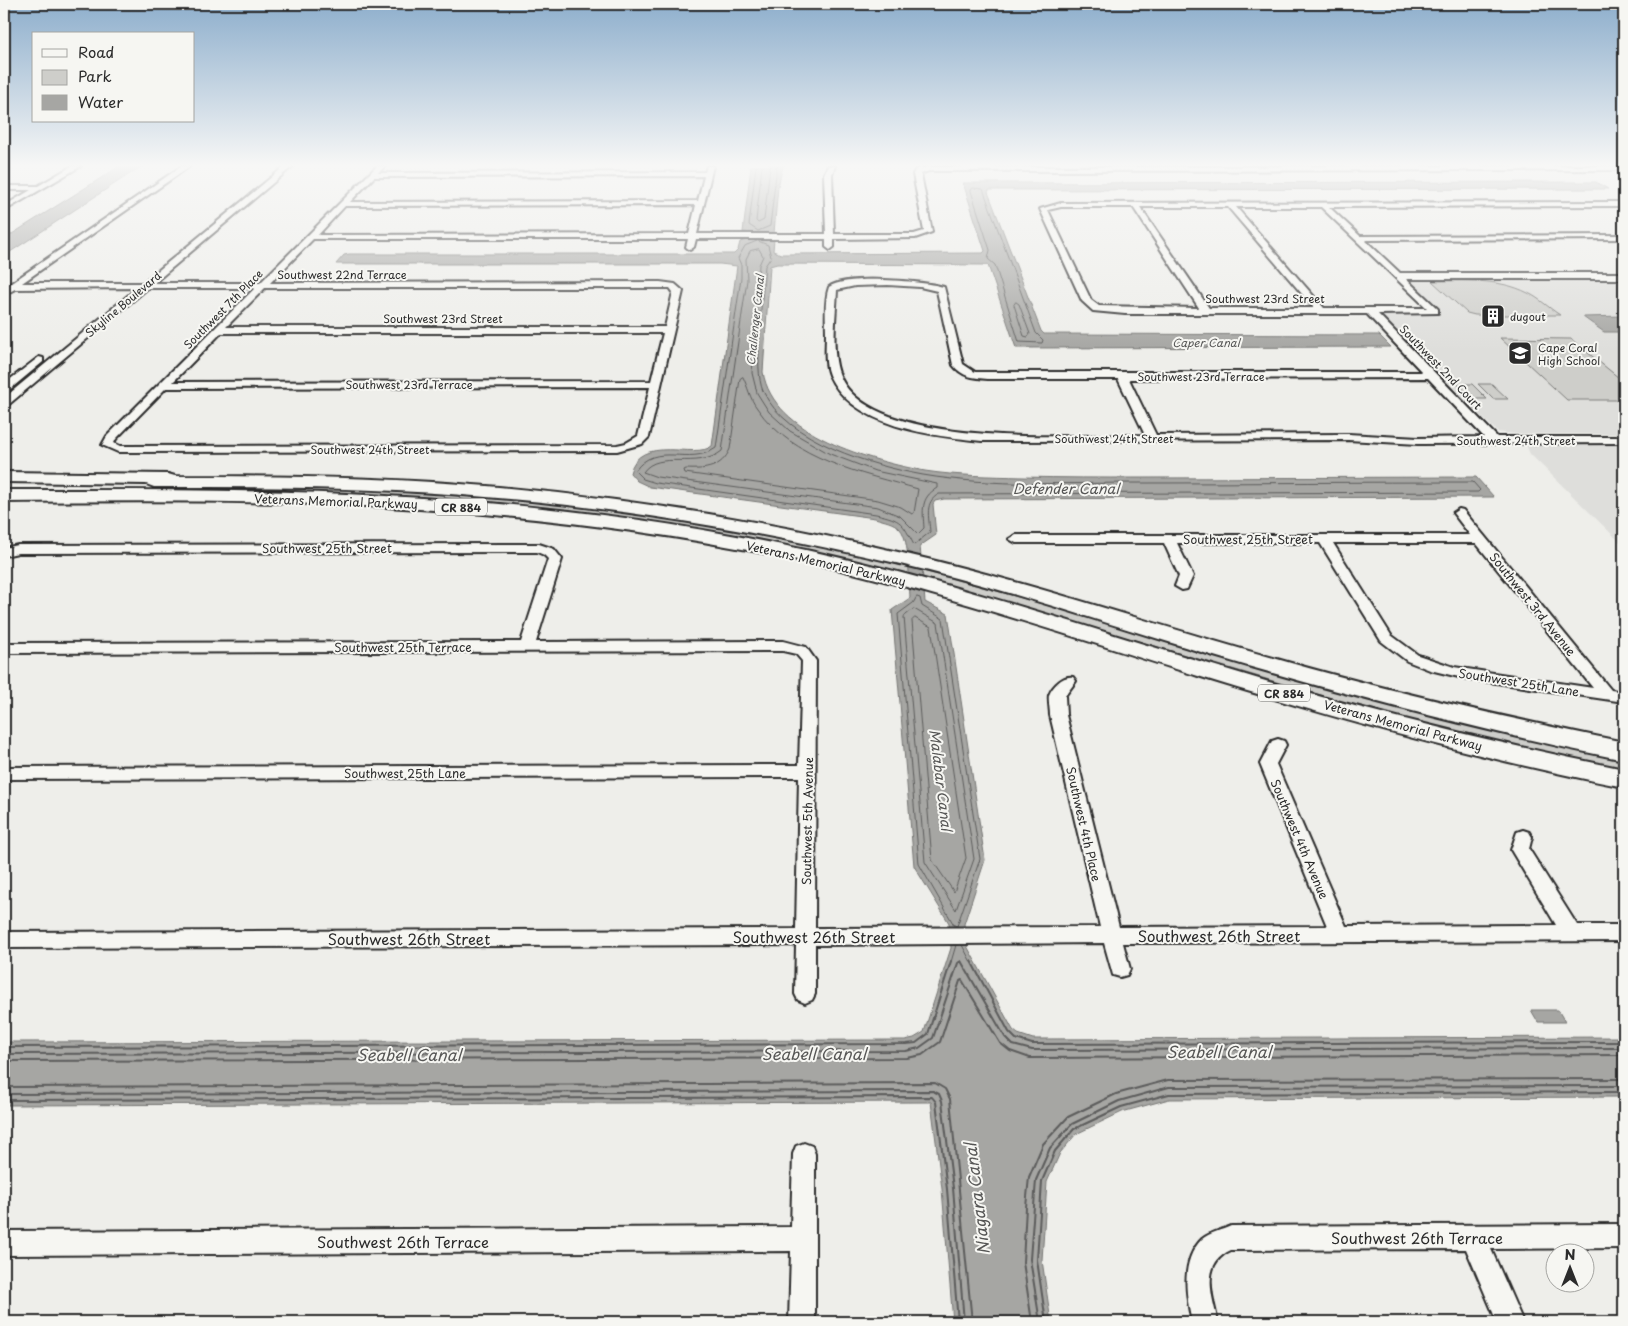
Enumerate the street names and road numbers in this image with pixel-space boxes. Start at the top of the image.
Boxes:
street label: Southwest 7th Place [179,265,267,353]
street label: Southwest 22nd Terrace [277,266,407,283]
street label: Skyline Boulevard [81,267,165,341]
street label: Southwest 23rd Street [1205,290,1325,307]
street label: Southwest 23rd Street [383,310,503,327]
street label: Southwest 2nd Court [1396,321,1486,414]
street label: Southwest 23rd Terrace [1137,368,1265,385]
street label: Southwest 23rd Terrace [345,376,473,393]
street label: Southwest 24th Street [1054,430,1174,447]
street label: Southwest 24th Street [1456,432,1576,449]
street label: Southwest 24th Street [310,441,430,458]
street label: Veterans Memorial Parkway [254,489,418,513]
road number: CR 884 [435,498,487,516]
street label: Southwest 25th Street [1183,530,1313,548]
street label: Veterans Memorial Parkway [744,536,908,590]
street label: Southwest 25th Street [262,539,392,557]
street label: Southwest 3rd Avenue [1486,548,1581,660]
street label: Southwest 25th Terrace [334,638,472,656]
street label: Southwest 25th Lane [1457,664,1581,700]
road number: CR 884 [1258,684,1310,701]
street label: Veterans Memorial Parkway [1322,695,1484,755]
street label: Southwest 5th Avenue [797,757,817,885]
street label: Southwest 25th Lane [344,764,466,782]
street label: Southwest 4th Place [1062,765,1106,883]
street label: Southwest 4th Avenue [1267,776,1334,902]
street label: Southwest 26th Street [1138,924,1300,947]
street label: Southwest 26th Street [733,925,895,948]
street label: Southwest 26th Street [328,927,490,950]
street label: Southwest 26th Terrace [1331,1226,1503,1249]
street label: Southwest 26th Terrace [317,1230,489,1253]

